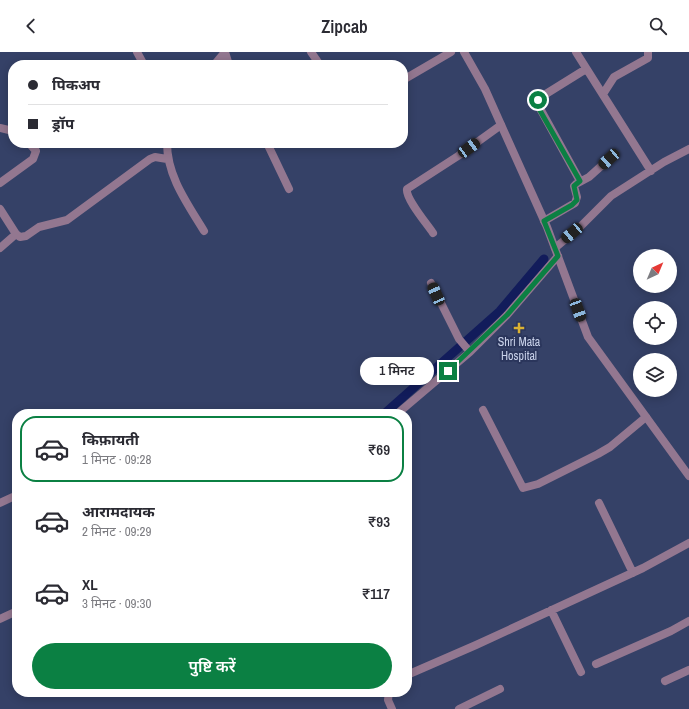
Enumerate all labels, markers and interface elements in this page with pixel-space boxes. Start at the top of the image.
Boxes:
text: Zipcab [321,14,368,39]
icon: back [20,15,42,37]
icon: search [647,15,669,37]
text: पिकअप [52,74,100,95]
route start [529,91,547,109]
text: ड्रॉप [52,113,74,134]
car [456,136,482,160]
car [596,147,622,171]
car [559,221,585,245]
north arrow [633,249,677,293]
map controls [633,249,677,397]
car [426,281,446,307]
car [568,297,588,323]
button: locate [633,301,677,345]
marker: Shri Mata Hospital [513,322,525,334]
place label: Shri Mata Hospital [498,334,541,364]
button: layers [633,353,677,397]
callout: 1 मिनट [360,357,434,385]
text: 1 मिनट [379,362,415,379]
route end [439,362,457,380]
text: किफ़ायती [82,429,139,450]
icon: car [34,431,70,467]
text: ₹69 [368,439,390,460]
text: 1 मिनट · 09:28 [82,451,151,468]
text: आरामदायक [82,501,155,522]
icon: car [34,503,70,539]
text: ₹93 [368,511,390,532]
text: 2 मिनट · 09:29 [82,523,151,540]
text: XL [82,574,98,595]
icon: car [34,575,70,611]
text: ₹117 [362,583,390,604]
text: 3 मिनट · 09:30 [82,595,151,612]
button: पुष्टि करें [32,643,392,689]

